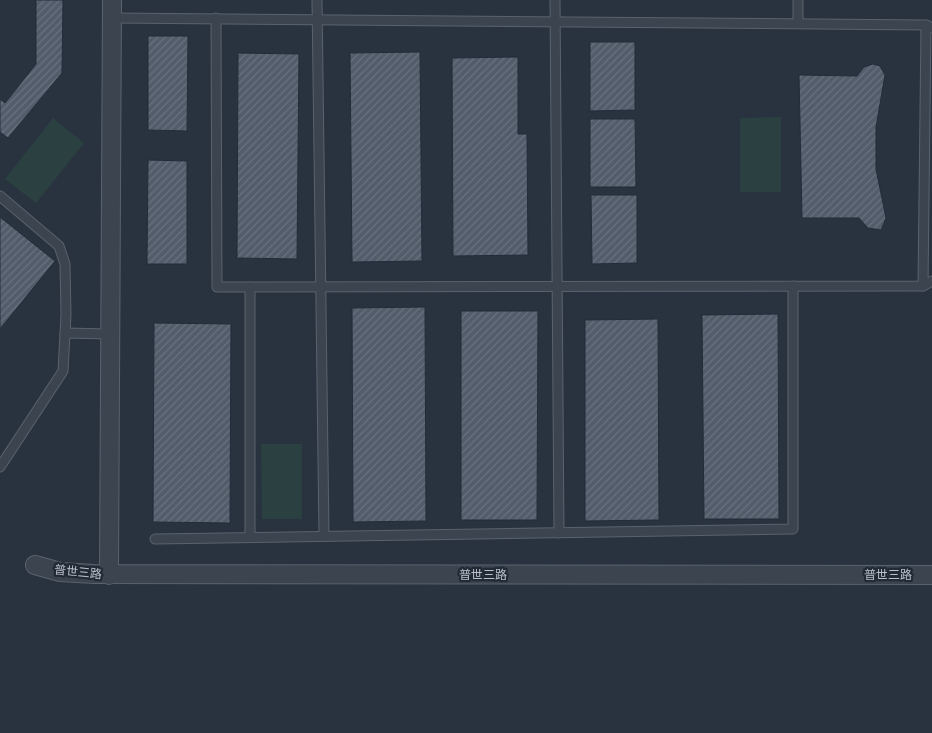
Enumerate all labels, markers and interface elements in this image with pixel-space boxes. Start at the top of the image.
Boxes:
street label: 普世三路 [53,561,103,582]
street label: 普世三路 [459,566,507,583]
street label: 普世三路 [864,566,912,583]

